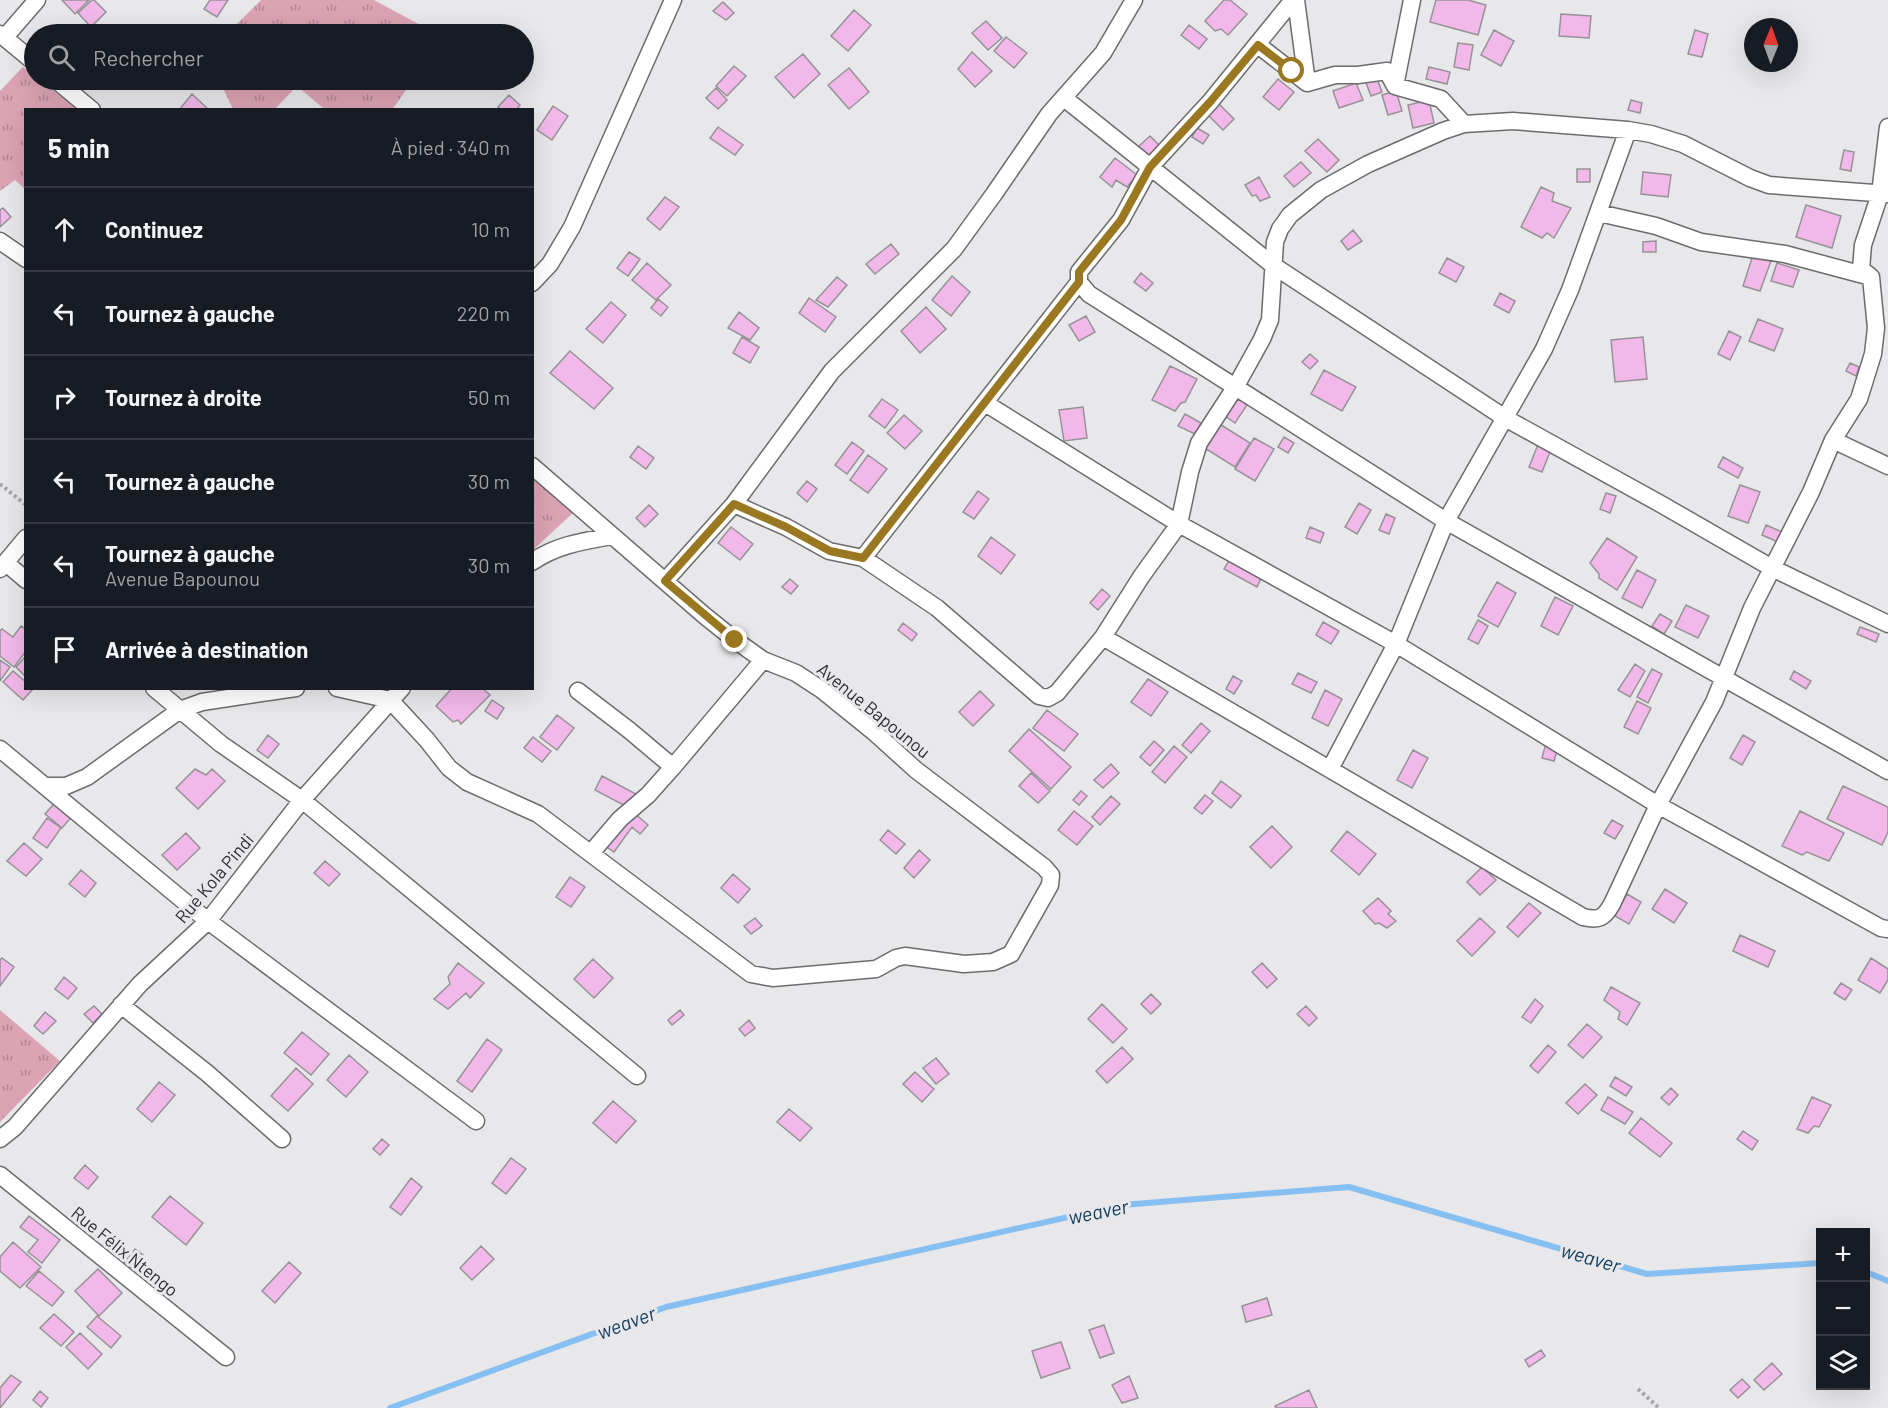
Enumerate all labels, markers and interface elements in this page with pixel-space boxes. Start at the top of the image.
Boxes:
north arrow [1744,18,1798,72]
search box [24,24,534,90]
icon: search [45,41,78,74]
text: Rechercher [93,44,204,70]
route start [1278,57,1304,83]
text: 5 min [48,132,110,163]
text: À pied · 340 m [391,135,510,159]
icon: ahead [48,213,81,246]
text: Continuez [105,216,203,242]
text: 10 m [471,217,510,241]
icon: left [48,297,81,330]
text: Tournez à gauche [105,300,275,326]
text: 220 m [457,301,510,325]
icon: right [48,381,81,414]
text: Tournez à droite [105,384,262,410]
text: 50 m [468,385,510,409]
icon: left [48,465,81,498]
text: Tournez à gauche [105,468,275,494]
text: 30 m [468,469,510,493]
text: Tournez à gauche [105,540,275,566]
icon: left [48,549,81,582]
text: 30 m [468,553,510,577]
text: Avenue Bapounou [105,566,260,590]
route end [721,626,747,652]
icon: arrive [48,633,81,666]
text: Arrivée à destination [105,636,308,662]
street label: Avenue Bapounou [813,658,935,762]
street label: Rue Kola Pindi [170,829,258,927]
water label: weaver [1066,1193,1131,1229]
street label: Rue Félix Ntengo [67,1201,183,1301]
map controls [1816,1228,1870,1390]
button: + [1816,1228,1870,1282]
water label: weaver [1558,1237,1624,1277]
button: − [1816,1282,1870,1336]
water label: weaver [593,1300,660,1344]
button: layers [1816,1336,1870,1390]

